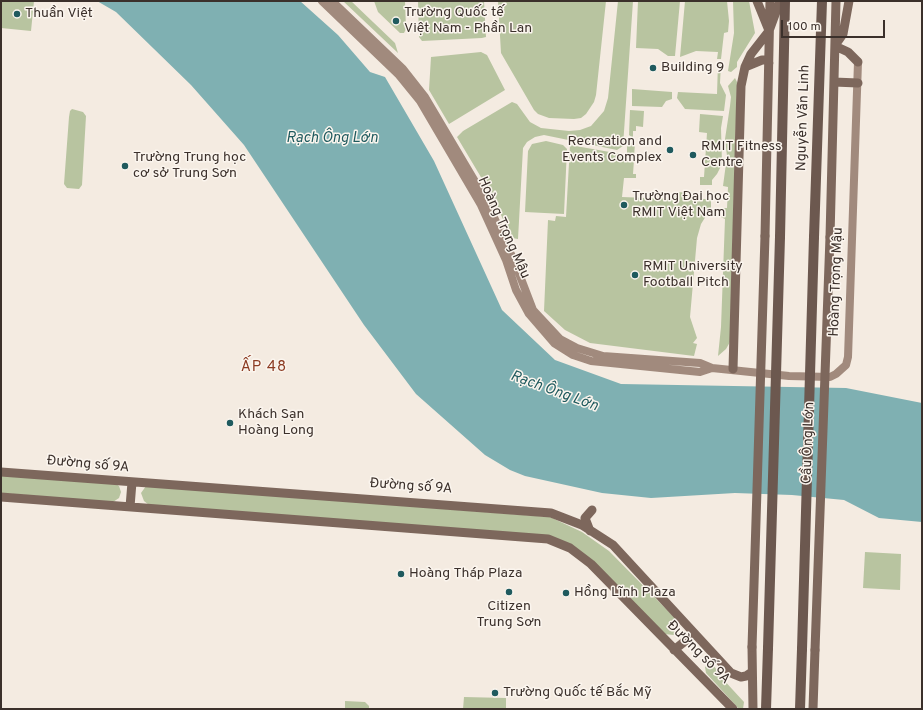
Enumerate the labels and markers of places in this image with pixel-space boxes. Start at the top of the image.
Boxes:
place label: Trường Quốc tế Việt Nam - Phần Lan [404,5,532,38]
place label: Thuần Việt [25,6,93,22]
marker: Thuần Việt [12,9,22,19]
marker: Trường Quốc tế Việt Nam - Phần Lan [391,16,401,26]
place label: Building 9 [661,60,724,76]
marker: Building 9 [648,63,658,73]
place label: Recreation and Events Complex [562,134,662,166]
place label: RMIT Fitness Centre [701,139,782,172]
marker: Recreation and Events Complex [665,145,675,155]
place label: Trường Trung học cơ sở Trung Sơn [133,150,246,182]
marker: RMIT Fitness Centre [688,150,698,160]
marker: Trường Trung học cơ sở Trung Sơn [120,161,130,171]
place label: Trường Đại học RMIT Việt Nam [632,189,729,222]
marker: Trường Đại học RMIT Việt Nam [619,200,629,210]
place label: RMIT University Football Pitch [643,259,743,292]
marker: RMIT University Football Pitch [630,270,640,280]
place label: Khách Sạn Hoàng Long [238,407,314,440]
marker: Khách Sạn Hoàng Long [225,418,235,428]
place label: Hoàng Tháp Plaza [409,566,522,582]
marker: Hoàng Tháp Plaza [396,569,406,579]
place label: Hồng Lĩnh Plaza [574,585,676,601]
marker: Citizen Trung Sơn [504,587,514,597]
marker: Hồng Lĩnh Plaza [561,588,571,598]
place label: Citizen Trung Sơn [477,599,541,632]
place label: Trường Quốc tế Bắc Mỹ [503,685,652,701]
marker: Trường Quốc tế Bắc Mỹ [490,688,500,698]

